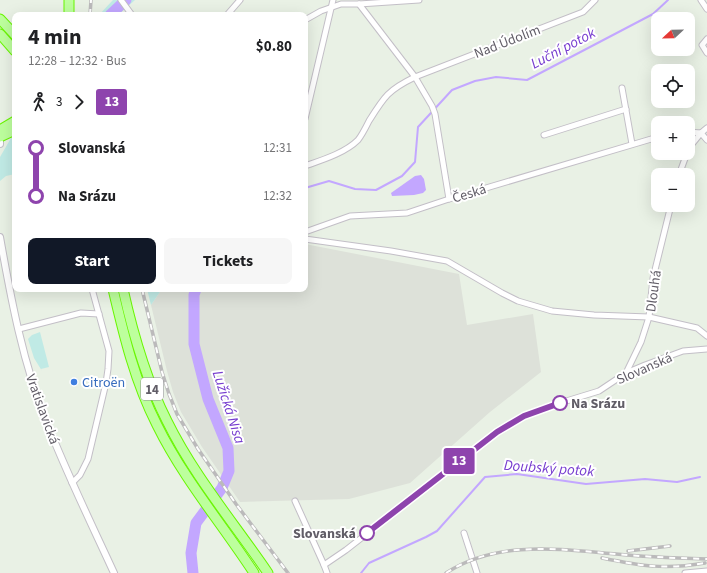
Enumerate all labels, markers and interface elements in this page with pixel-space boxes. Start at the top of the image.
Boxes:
north arrow [651,12,695,56]
map controls [651,12,695,212]
street label: Nad Údolím [471,20,543,64]
text: 4 min [28,21,82,53]
water label: Luční potok [527,22,600,74]
text: $0.80 [256,36,292,57]
text: 12:28 – 12:32 · Bus [28,52,126,70]
button: locate [651,64,695,108]
icon: walk [28,91,50,113]
icon: forward [68,91,90,113]
text: 13 [104,92,119,112]
text: 3 [56,93,62,111]
button: + [651,116,695,160]
text: Slovanská [58,138,125,159]
text: 12:31 [263,139,292,157]
button: − [651,168,695,212]
street label: Česká [450,179,489,209]
text: Na Srázu [58,186,116,207]
text: 12:32 [263,187,292,205]
button: Start [28,238,156,284]
button: Tickets [164,238,292,284]
street label: Dlouhá [641,269,667,313]
street label: Slovanská [613,348,676,390]
water label: Lužická Nisa [207,368,250,446]
street label: Vratislavická [20,372,64,447]
place label: Citroën [82,373,125,393]
marker: Citroën [69,377,79,387]
road number: 14 [141,378,163,400]
place label: Na Srázu [571,394,625,414]
marker: Na Srázu [552,395,568,411]
line badge: 13 [441,448,477,474]
text: 13 [452,451,466,471]
water label: Doubský potok [503,455,596,482]
place label: Slovanská [293,524,356,544]
marker: Slovanská [359,525,375,541]

